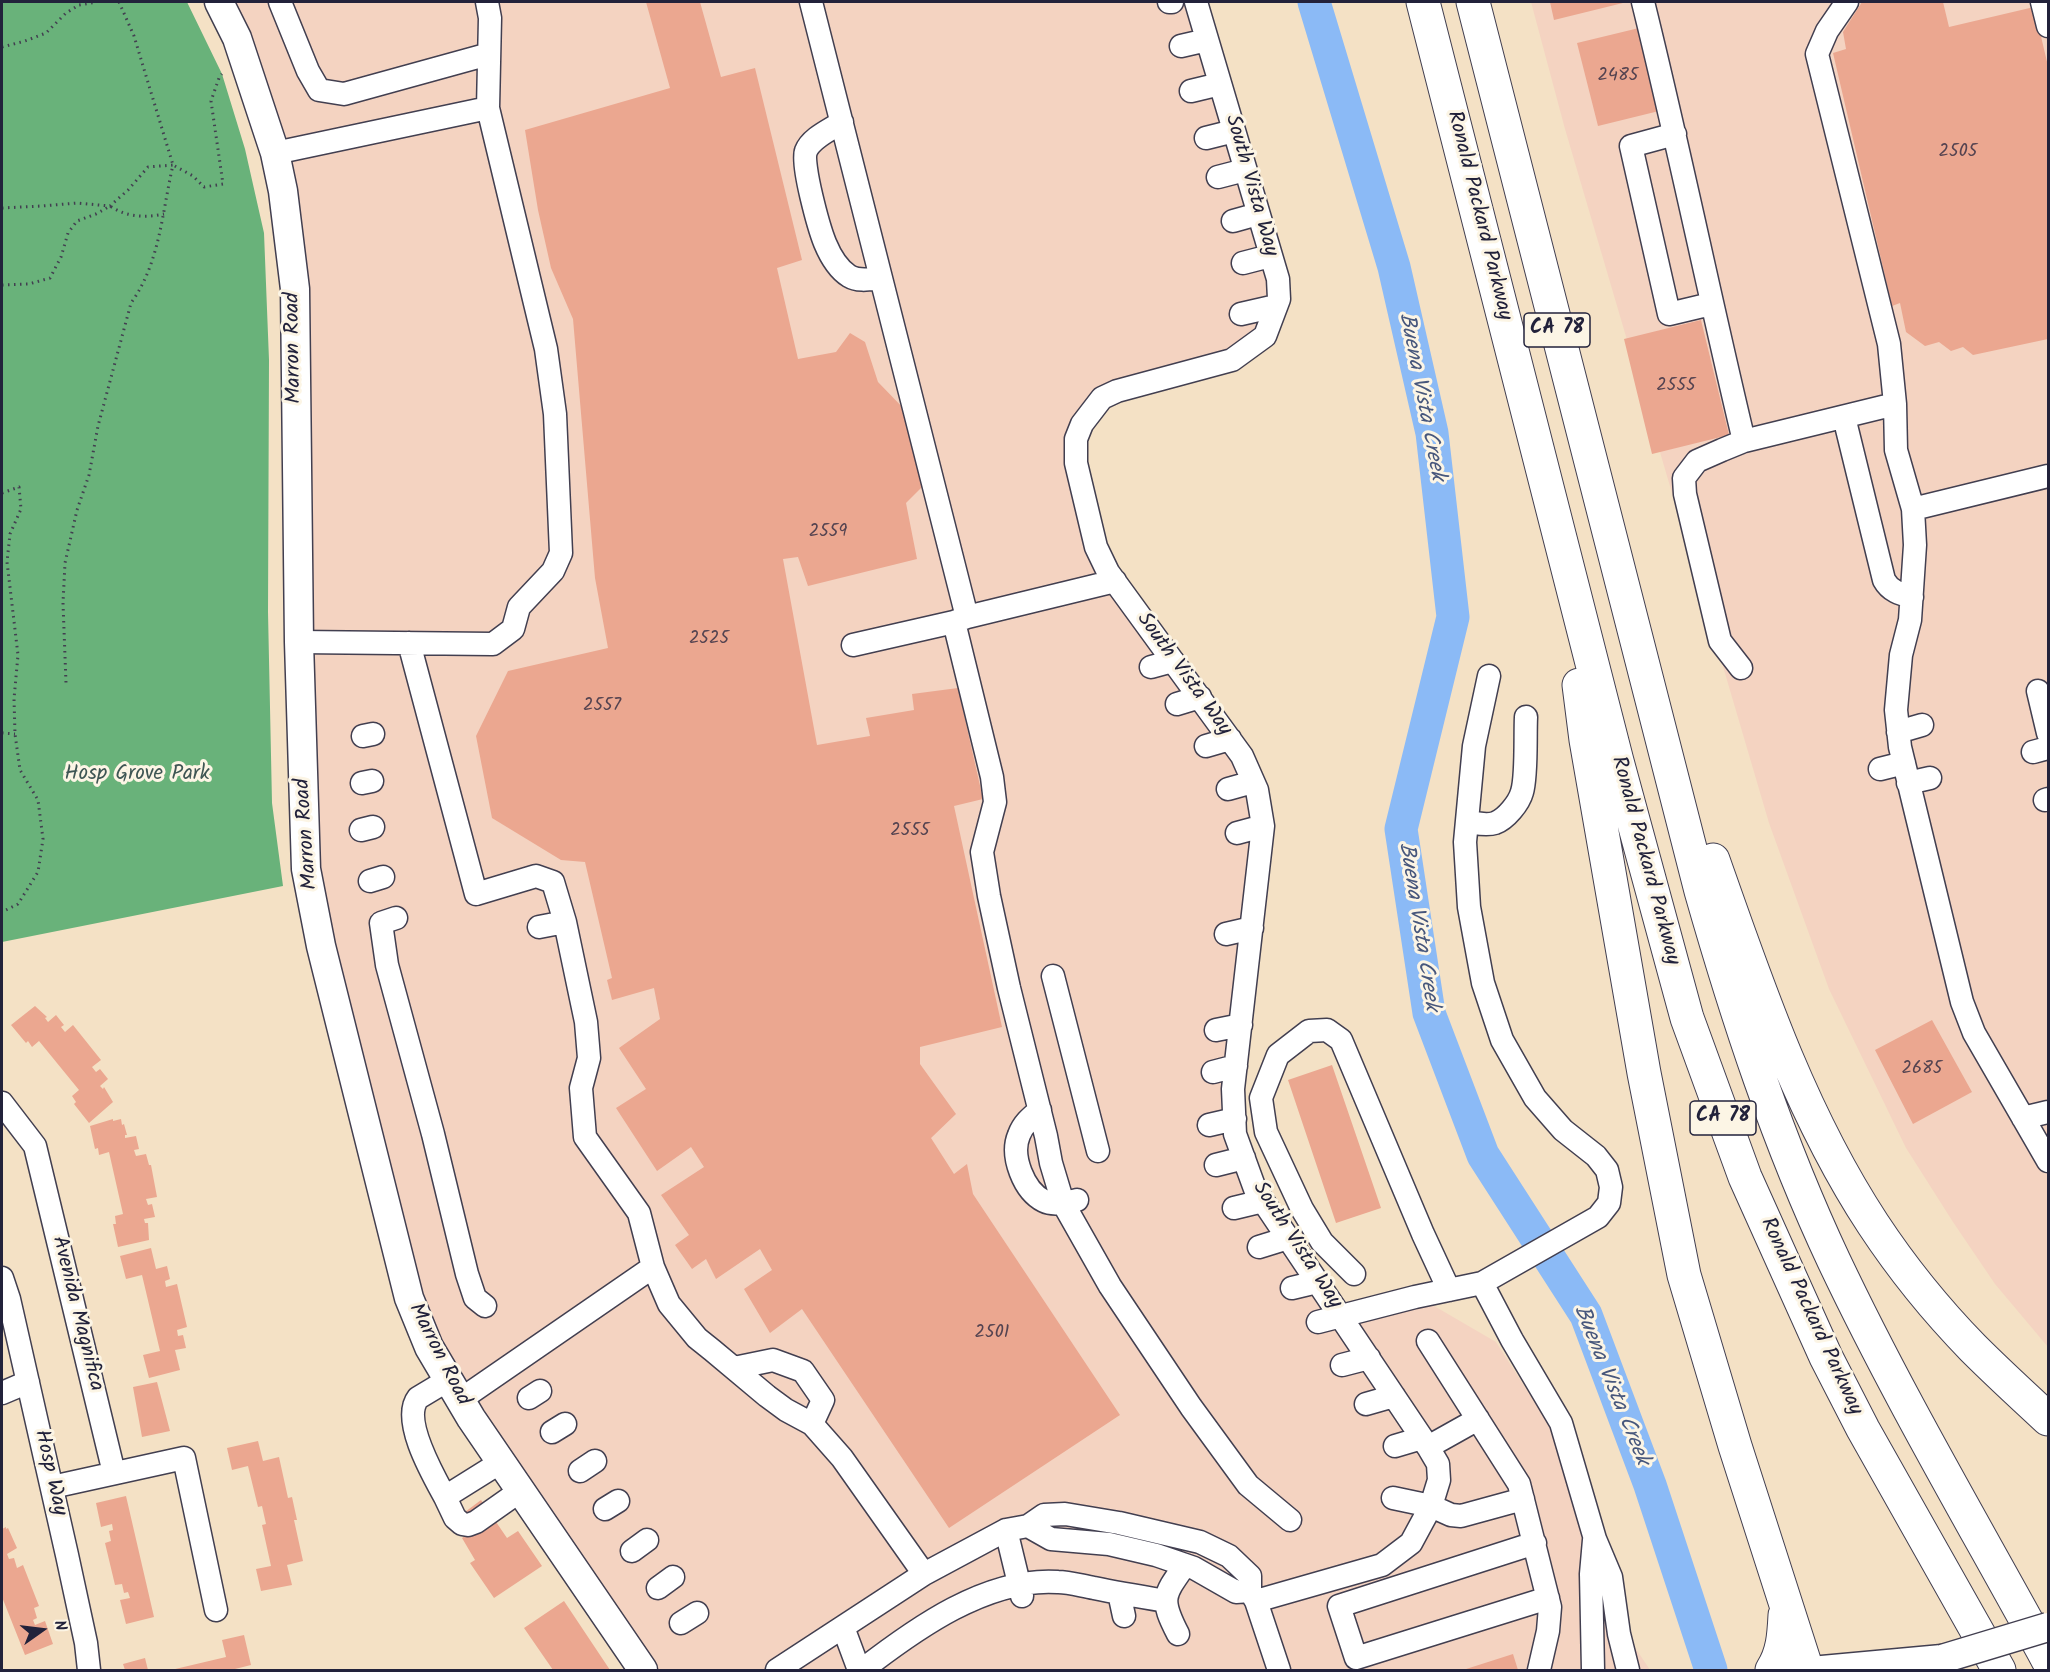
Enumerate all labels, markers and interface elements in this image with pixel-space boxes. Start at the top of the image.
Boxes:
house number: 2485 [1598,66,1638,88]
street label: Ronald Packard Parkway [1440,109,1516,323]
street label: South Vista Way [1218,112,1282,260]
house number: 2505 [1939,142,1977,164]
street label: Marron Road [281,292,309,404]
water label: Buena Vista Creek [1391,311,1449,483]
road number: CA 78 [1524,313,1590,347]
house number: 2555 [1656,376,1696,398]
house number: 2559 [809,522,847,544]
street label: South Vista Way [1130,608,1236,742]
house number: 2525 [689,629,729,651]
house number: 2557 [583,696,621,718]
street label: Ronald Packard Parkway [1604,754,1684,968]
park label: Hosp Grove Park [64,762,210,788]
street label: Marron Road [292,777,324,891]
house number: 2555 [890,821,930,843]
water label: Buena Vista Creek [1391,841,1443,1013]
house number: 2685 [1902,1059,1942,1081]
road number: CA 78 [1690,1101,1756,1135]
street label: South Vista Way [1246,1178,1346,1314]
street label: Ronald Packard Parkway [1753,1214,1867,1420]
street label: Avenida Magnifica [45,1234,107,1394]
street label: Marron Road [401,1300,475,1410]
water label: Buena Vista Creek [1566,1302,1654,1470]
house number: 2501 [975,1323,1009,1345]
street label: Hosp Way [27,1428,71,1518]
north arrow [12,1600,72,1660]
text: N [47,1618,73,1633]

